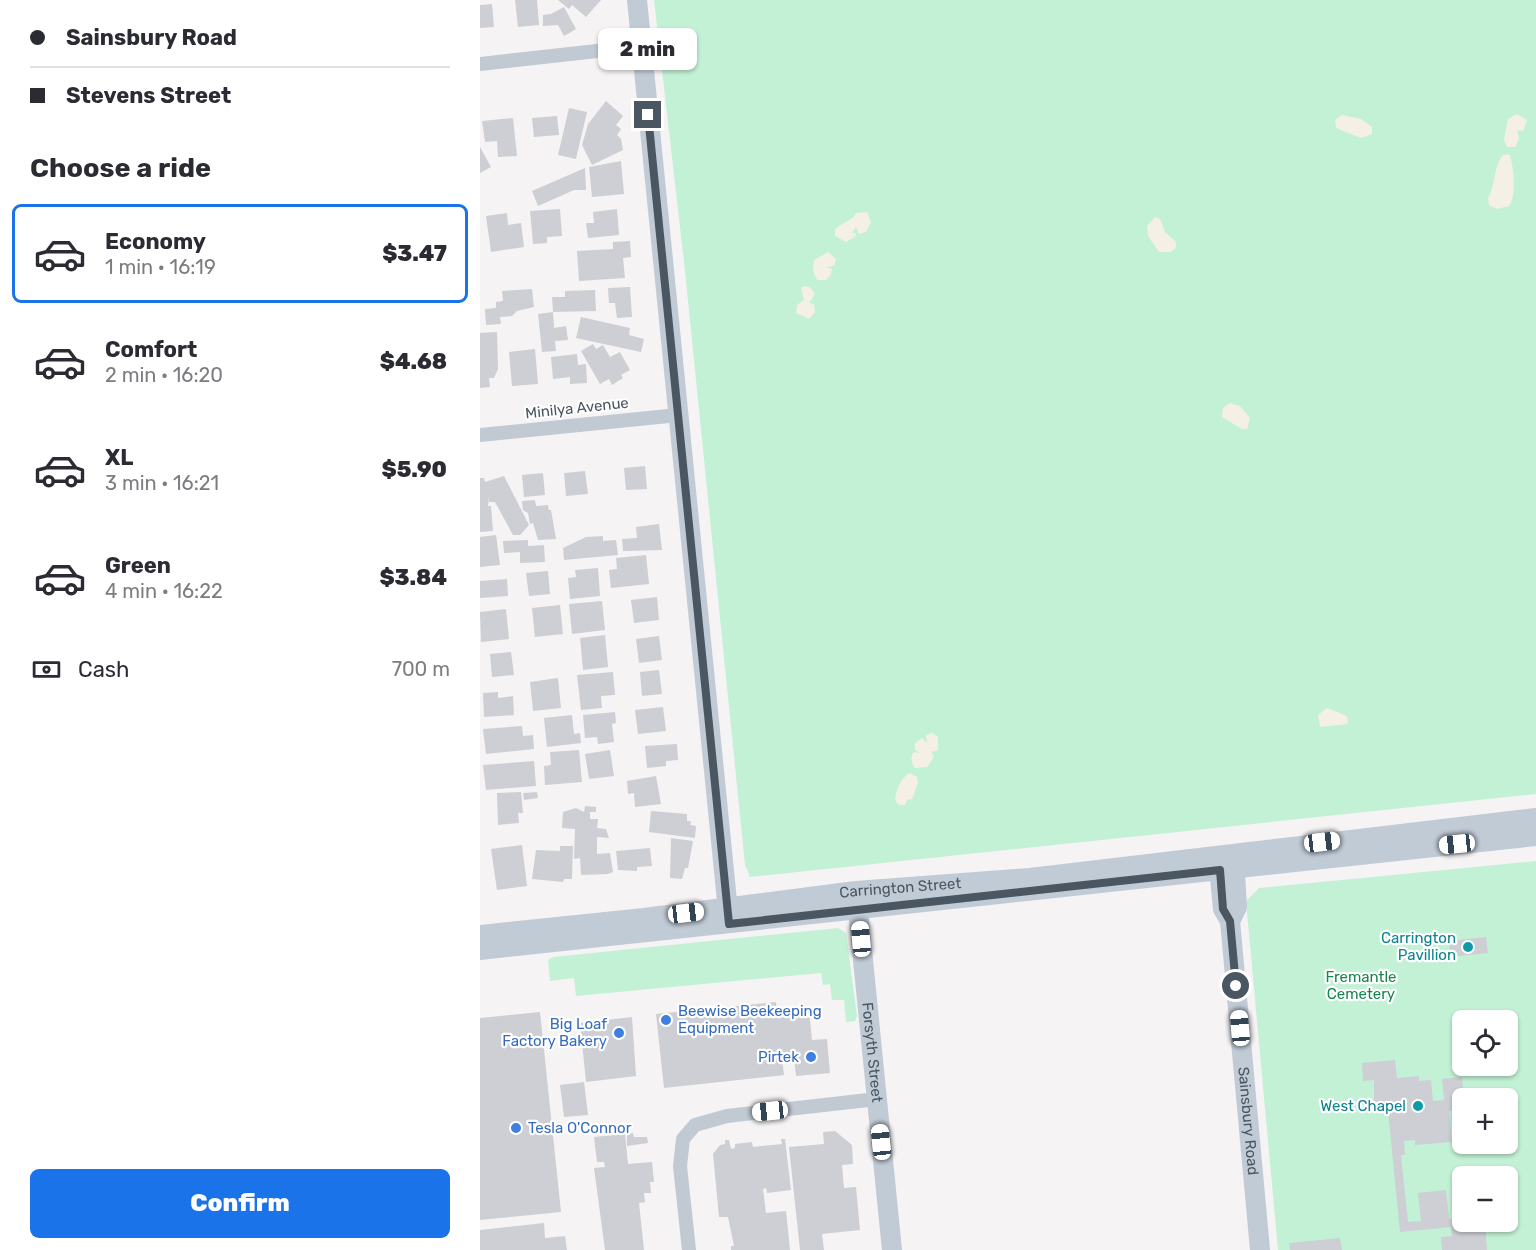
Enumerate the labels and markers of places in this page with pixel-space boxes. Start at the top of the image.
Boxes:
place label: Carrington Pavillion [1381,929,1456,964]
marker: Carrington Pavillion [1461,940,1475,954]
place label: Beewise Beekeeping Equipment [678,1002,822,1037]
marker: Beewise Beekeeping Equipment [659,1013,673,1027]
place label: Big Loaf Factory Bakery [502,1015,607,1050]
marker: Big Loaf Factory Bakery [612,1026,626,1040]
place label: Pirtek [758,1048,799,1066]
marker: Pirtek [804,1050,818,1064]
place label: West Chapel [1320,1097,1406,1115]
marker: West Chapel [1411,1099,1425,1113]
place label: Tesla O'Connor [528,1119,632,1137]
marker: Tesla O'Connor [509,1121,523,1135]

